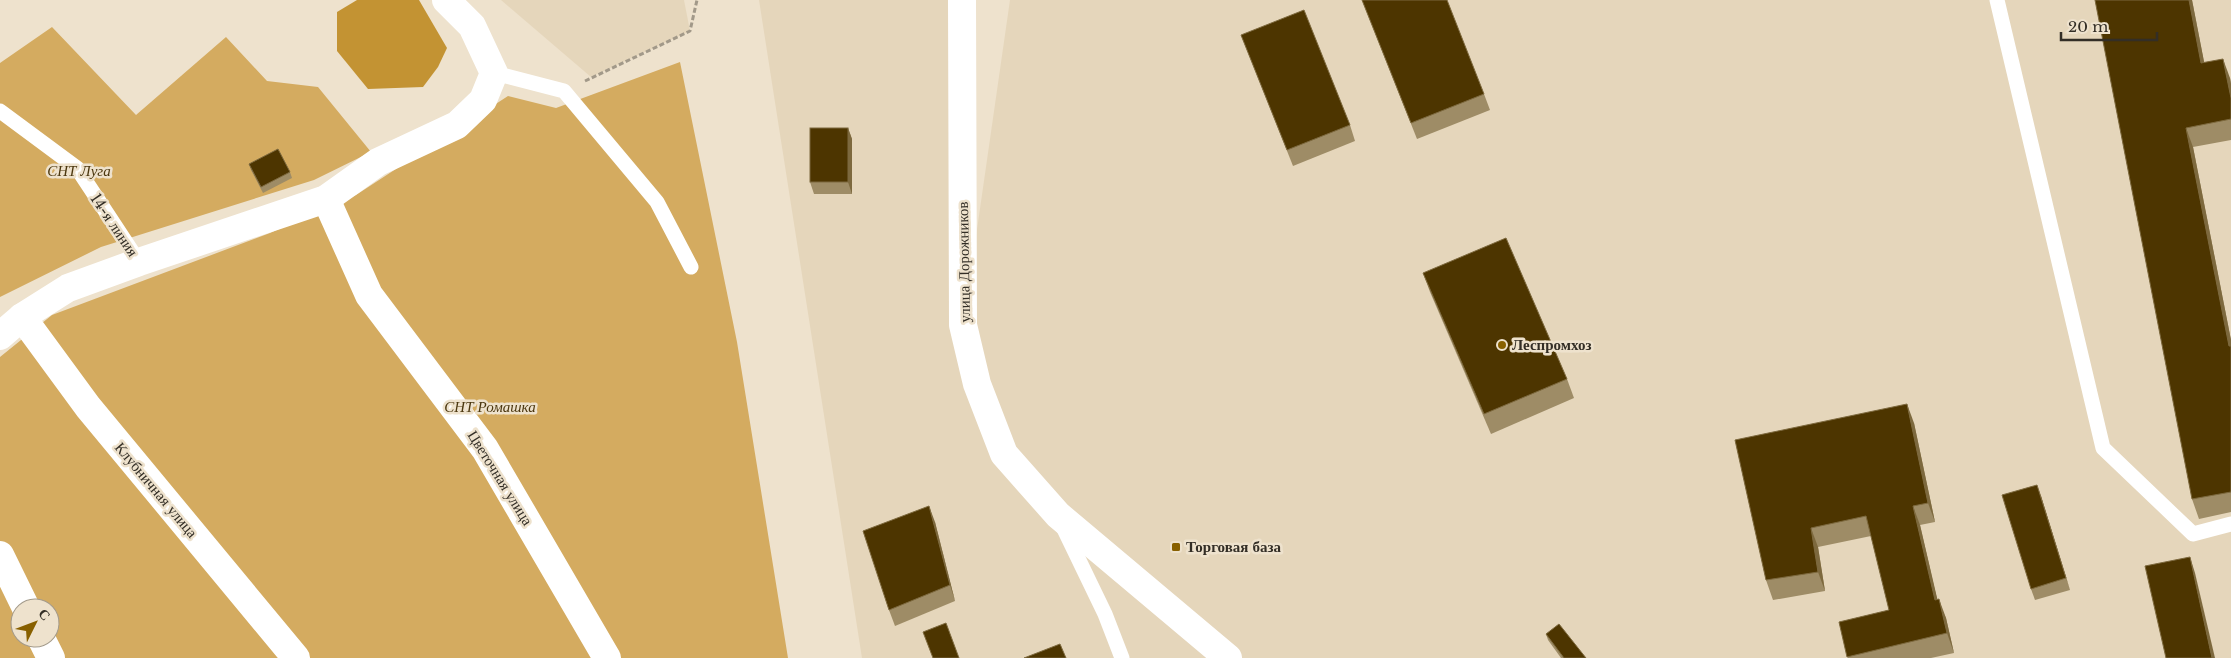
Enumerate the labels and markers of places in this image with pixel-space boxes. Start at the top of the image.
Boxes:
place label: Леспромхоз [1512,335,1591,354]
marker: Леспромхоз [1496,339,1508,351]
place label: Торговая база [1186,537,1281,556]
marker: Торговая база [1170,541,1182,553]

